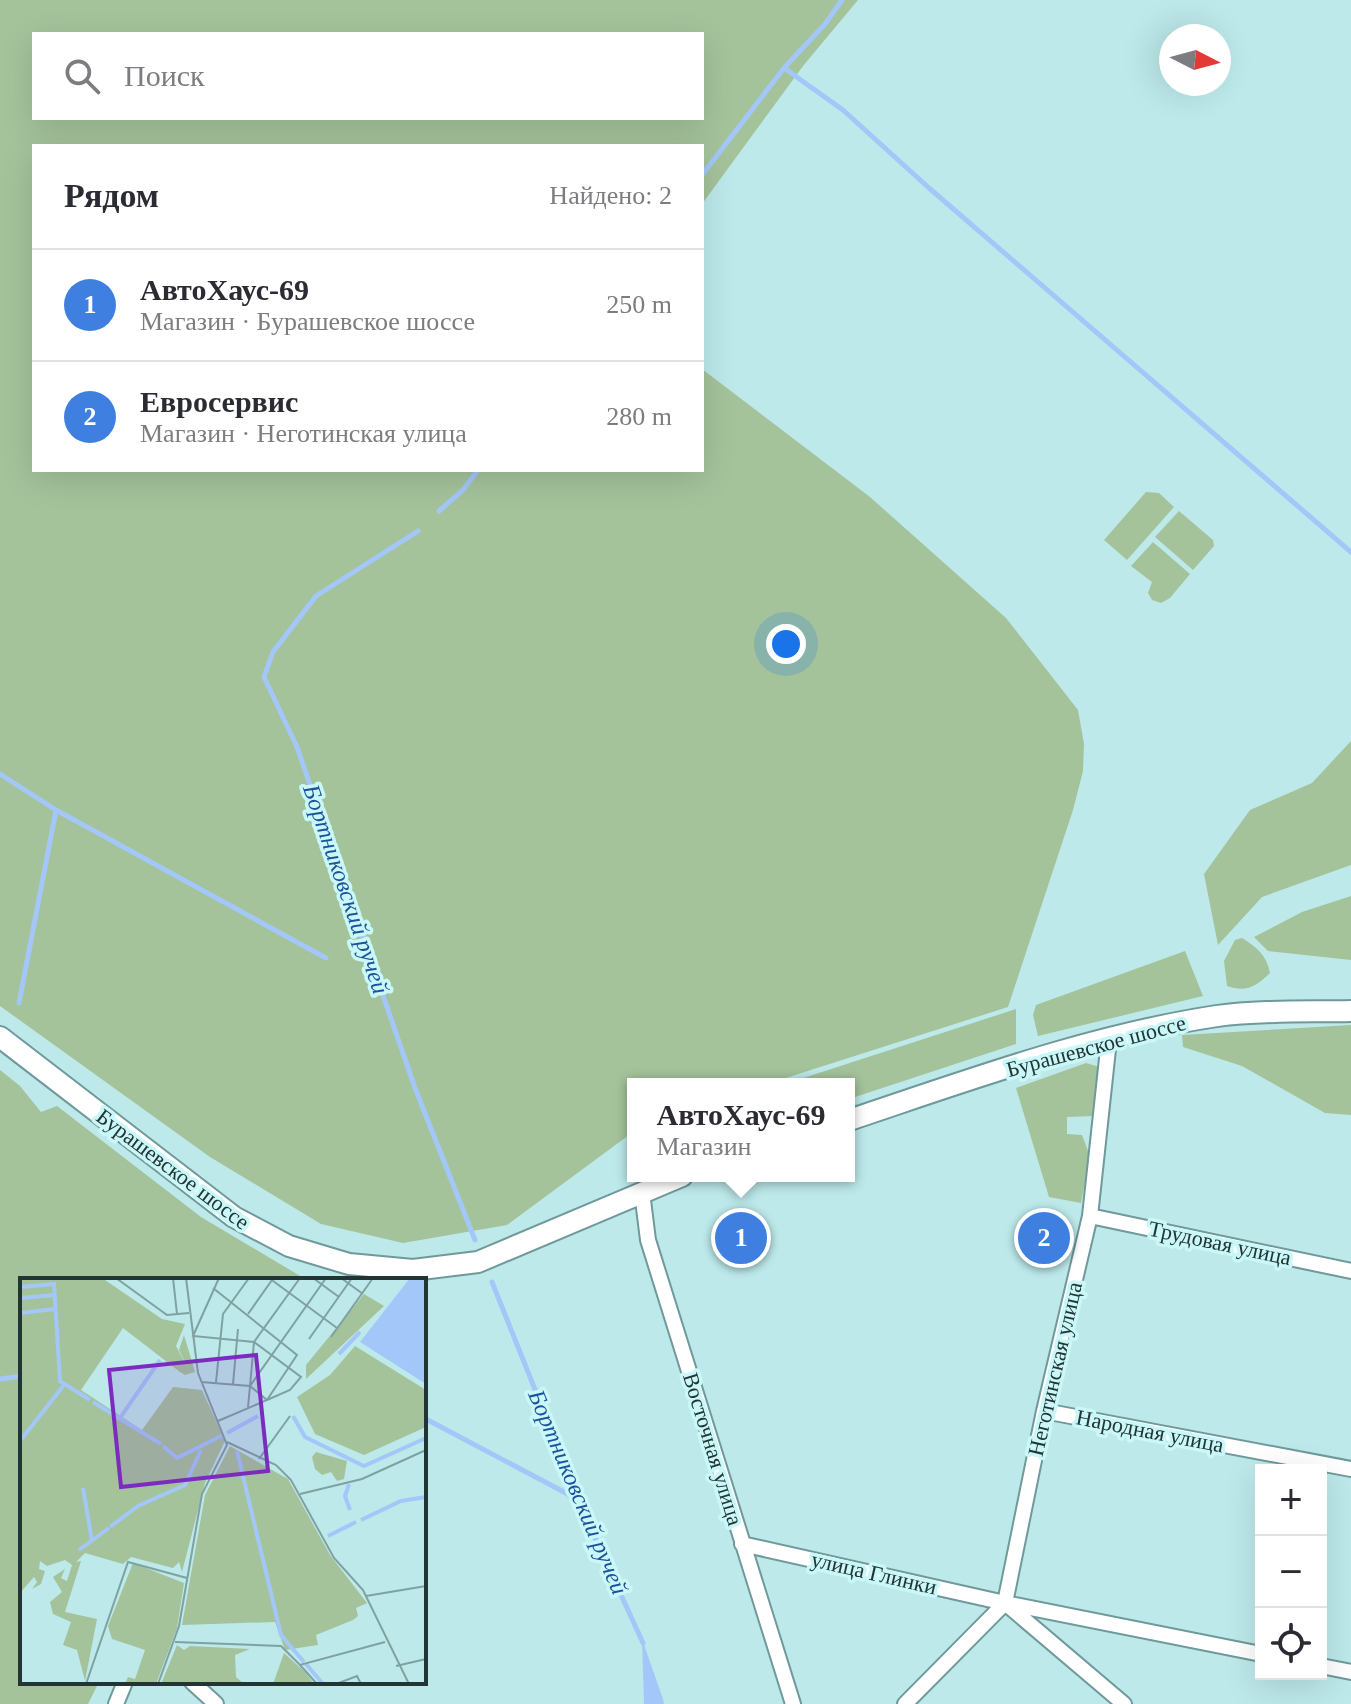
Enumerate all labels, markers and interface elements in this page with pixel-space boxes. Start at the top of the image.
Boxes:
north arrow [1159,24,1231,96]
search box [32,32,704,120]
icon: search [60,54,104,98]
text: Поиск [124,59,205,92]
text: Рядом [64,177,159,214]
text: Найдено: 2 [549,181,672,210]
text: АвтоХаус-69 [140,273,309,306]
text: 1 [84,290,97,319]
text: 250 m [606,290,672,319]
text: Магазин · Бурашевское шоссе [140,307,475,336]
text: Евросервис [140,385,298,418]
text: 2 [84,402,97,431]
text: 280 m [606,402,672,431]
text: Магазин · Неготинская улица [140,419,467,448]
your location [766,624,806,664]
water label: Бортниковский ручей [298,780,394,997]
street label: Бурашевское шоссе [1004,1010,1188,1082]
popup [627,1078,855,1182]
text: АвтоХаус-69 [657,1098,825,1131]
street label: Бурашевское шоссе [92,1103,254,1235]
text: Магазин [657,1132,751,1161]
pin: 1 [715,1208,767,1268]
pin: 2 [1018,1208,1070,1268]
street label: Трудовая улица [1147,1216,1294,1270]
inset map [20,1278,426,1684]
street label: Неготинская улица [1023,1279,1087,1458]
street label: Восточная улица [678,1370,748,1529]
water label: Бортниковский ручей [523,1385,633,1598]
street label: Народная улица [1074,1404,1226,1458]
map controls [1255,1464,1327,1680]
button: + [1255,1464,1327,1536]
button: − [1255,1536,1327,1608]
street label: улица Глинки [809,1546,939,1600]
button: locate [1255,1608,1327,1680]

